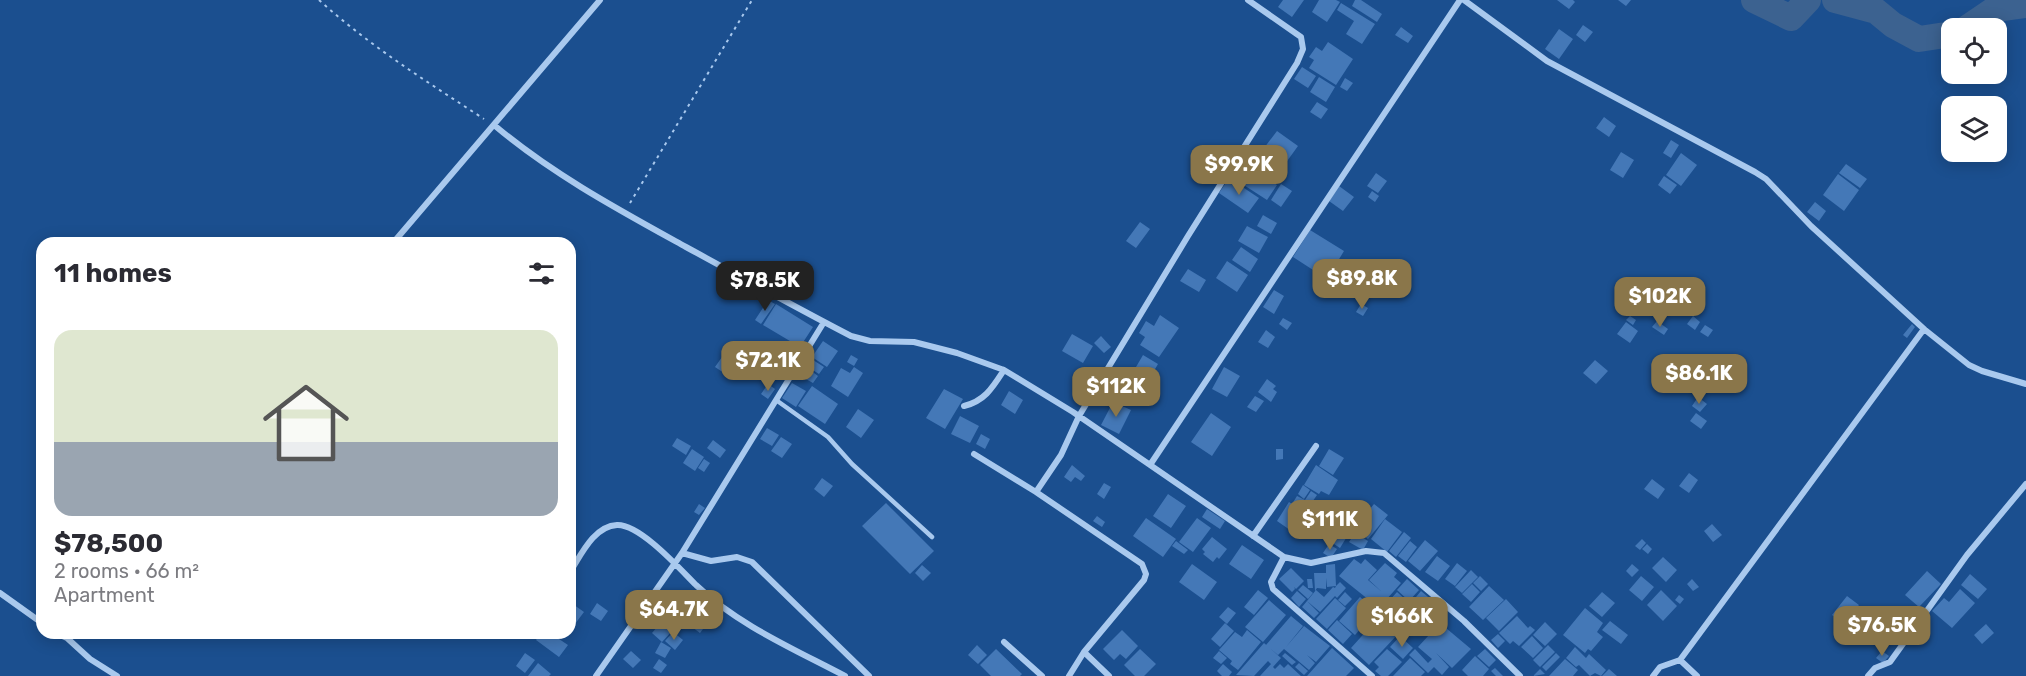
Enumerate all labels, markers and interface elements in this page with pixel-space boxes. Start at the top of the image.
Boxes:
map controls [1941,18,2007,162]
button: locate [1941,18,2007,84]
button: layers [1941,96,2007,162]
pin: $99.9K [1190,145,1288,196]
text: $99.9K [1205,152,1273,176]
icon: filters [525,257,558,290]
text: 11 homes [54,258,172,289]
pin: $89.8K [1313,259,1411,310]
pin: $78.5K [716,261,814,312]
text: $89.8K [1326,266,1398,290]
text: $78.5K [730,268,800,292]
pin: $102K [1618,277,1702,328]
text: $102K [1628,284,1692,308]
pin: $72.1K [719,341,817,392]
text: $72.1K [735,348,801,372]
pin: $86.1K [1650,354,1748,405]
text: $86.1K [1665,361,1733,385]
pin: $112K [1074,367,1158,418]
icon: home [252,369,360,477]
text: $112K [1086,374,1146,398]
pin: $111K [1288,500,1372,551]
text: $111K [1302,507,1358,531]
text: $78,500 [54,528,163,559]
text: 2 rooms · 66 m² [54,559,199,583]
text: Apartment [54,583,155,607]
pin: $64.7K [625,590,723,641]
text: $64.7K [639,597,709,621]
pin: $166K [1360,597,1444,648]
text: $166K [1371,604,1433,628]
pin: $76.5K [1833,606,1931,657]
text: $76.5K [1847,613,1917,637]

